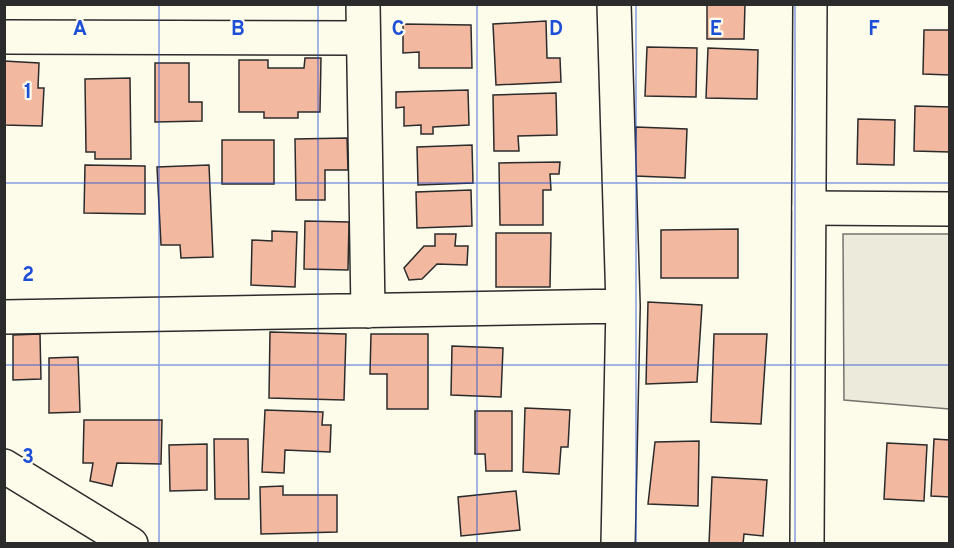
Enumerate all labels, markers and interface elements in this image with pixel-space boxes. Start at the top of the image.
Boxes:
text: A [73,17,87,43]
text: B [231,17,245,43]
text: C [392,17,404,43]
text: D [549,17,563,43]
text: E [710,17,722,43]
text: F [868,17,880,43]
text: 1 [24,80,32,106]
text: 2 [22,263,34,289]
text: 3 [22,445,34,471]

